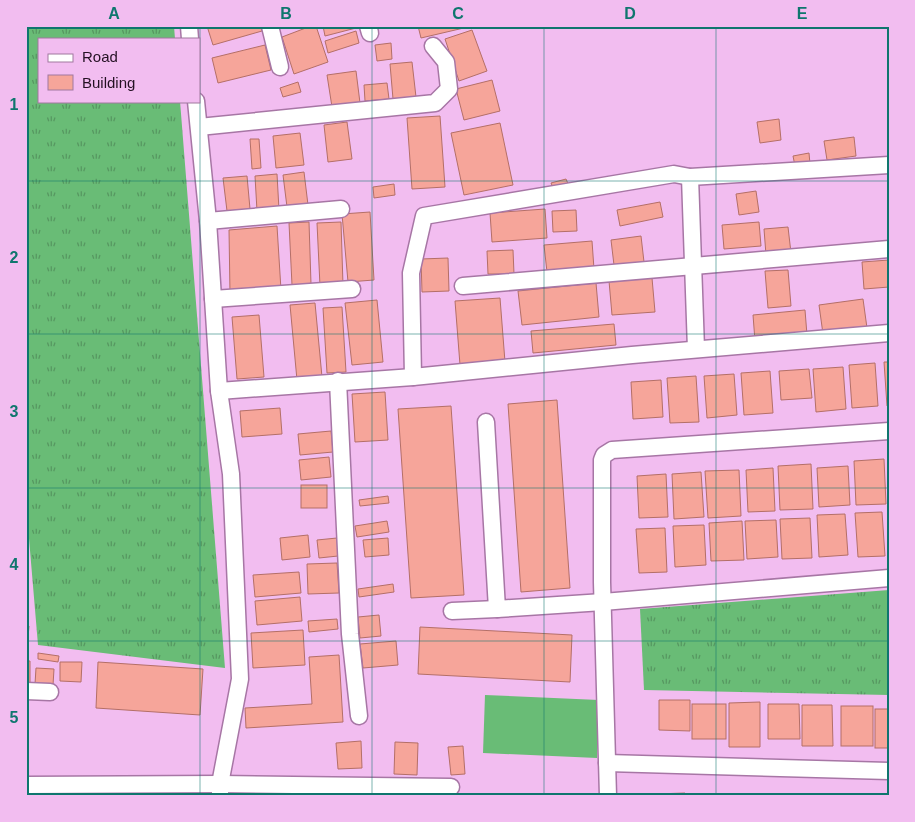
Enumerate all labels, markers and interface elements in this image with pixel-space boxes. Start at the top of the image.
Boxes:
text: A [108,5,120,22]
text: B [280,5,292,22]
text: C [452,5,464,22]
text: D [624,5,636,22]
text: E [797,5,808,22]
legend [38,38,200,102]
text: Road [82,48,118,65]
text: Building [82,74,135,91]
text: 1 [10,96,19,113]
text: 2 [10,249,19,266]
text: 3 [10,403,19,420]
text: 4 [10,556,19,573]
text: 5 [10,709,19,726]

